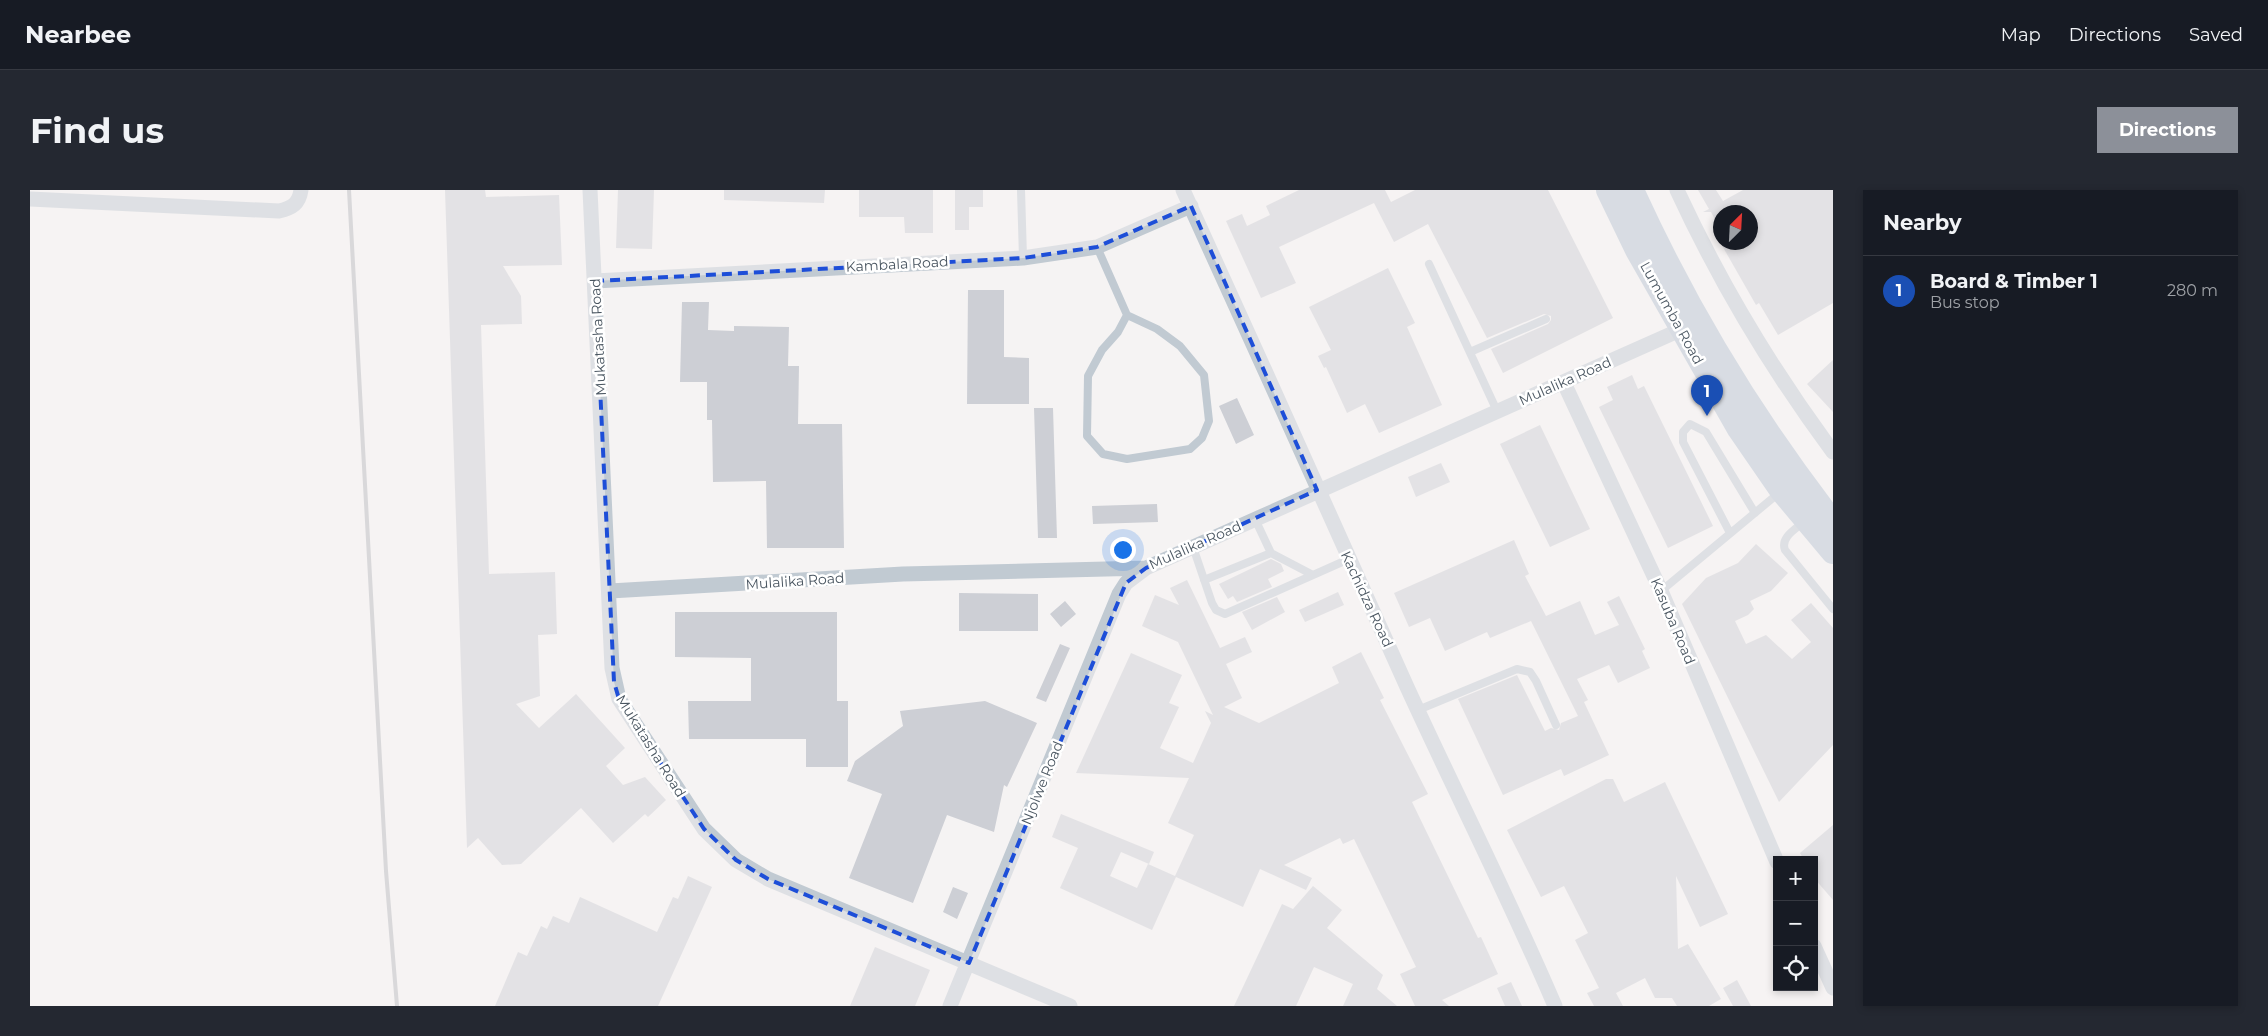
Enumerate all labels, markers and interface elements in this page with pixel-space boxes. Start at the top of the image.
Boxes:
text: Nearbee [25,20,131,49]
text: Map [2001,24,2041,46]
text: Directions [2069,24,2161,46]
text: Saved [2189,24,2243,46]
button: Directions [2097,107,2238,153]
text: Find us [30,109,164,152]
north arrow [1713,205,1758,250]
text: Nearby [1883,210,1962,235]
street label: Kambala Road [845,252,949,276]
street label: Lumumba Road [1636,259,1708,367]
text: Board & Timber 1 [1930,270,2098,293]
street label: Mukatasha Road [586,278,610,396]
text: 1 [1896,281,1902,300]
text: 280 m [2167,281,2218,300]
text: Bus stop [1930,293,2000,312]
street label: Mulalika Road [1516,353,1614,409]
pin: 1 [1691,375,1723,416]
street label: Mulalika Road [1146,517,1244,573]
your location [1110,537,1136,563]
street label: Kachidza Road [1337,548,1397,650]
street label: Mulalika Road [745,569,845,593]
street label: Kasuba Road [1647,575,1699,667]
street label: Mukatasha Road [612,691,690,801]
street label: Njolwe Road [1017,738,1067,828]
map controls [1773,856,1818,991]
button: + [1773,856,1818,901]
button: − [1773,901,1818,946]
button: locate [1773,946,1818,991]

